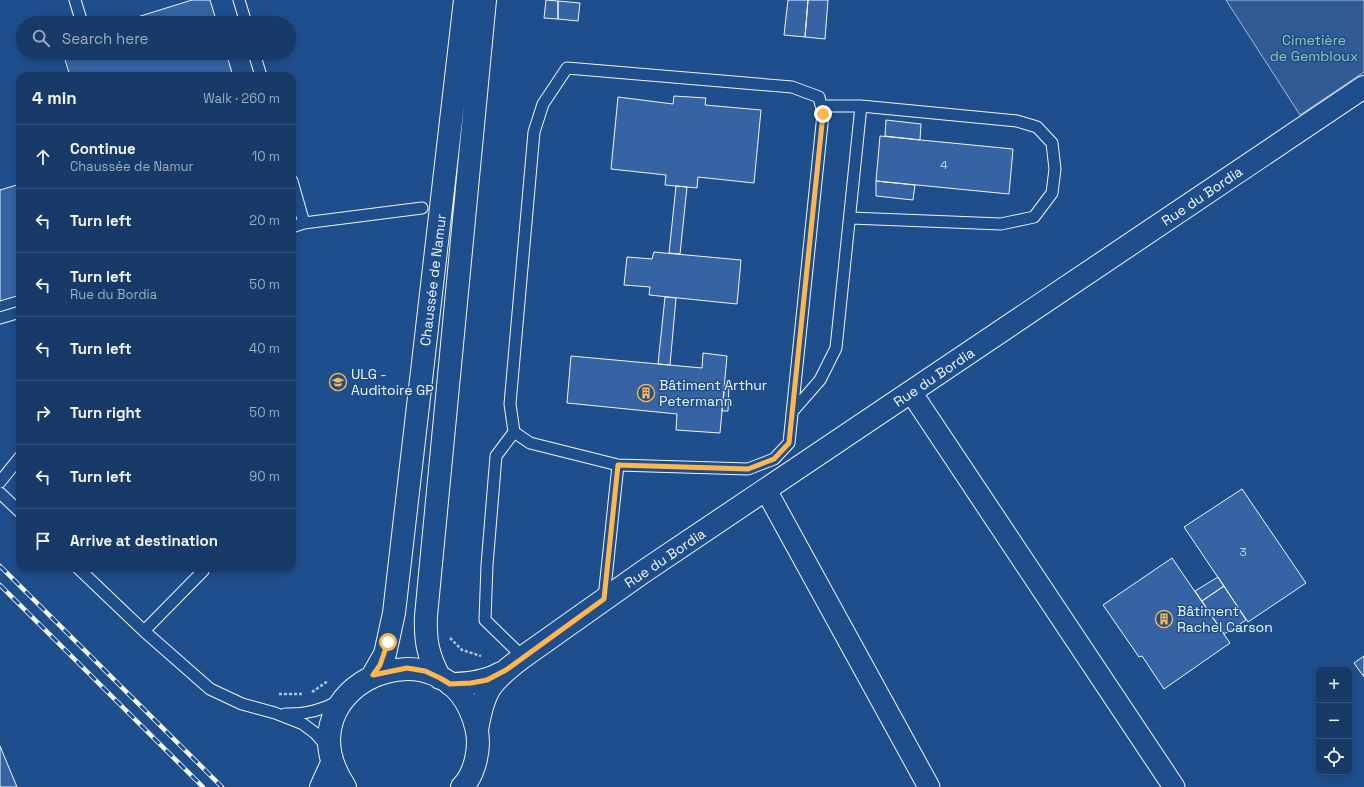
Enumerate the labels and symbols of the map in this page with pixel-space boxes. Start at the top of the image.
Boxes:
park label: Cimetière de Gembloux [1270,31,1358,65]
route end [814,105,832,123]
house number: 4 [940,157,948,173]
street label: Rue du Bordia [1158,162,1246,230]
street label: Chaussée de Namur [416,213,450,347]
street label: Rue du Bordia [890,343,978,411]
place label: ULG - Auditoire GP [351,365,434,399]
school or university icon: ULG - Auditoire GP [328,372,348,392]
place label: Bâtiment Arthur Petermann [659,376,767,410]
building icon: Bâtiment Arthur Petermann [636,383,656,403]
street label: Rue du Bordia [621,524,709,592]
house number: 3 [1239,544,1247,560]
place label: Bâtiment Rachel Carson [1177,602,1273,636]
building icon: Bâtiment Rachel Carson [1154,609,1174,629]
route start [379,633,397,651]

